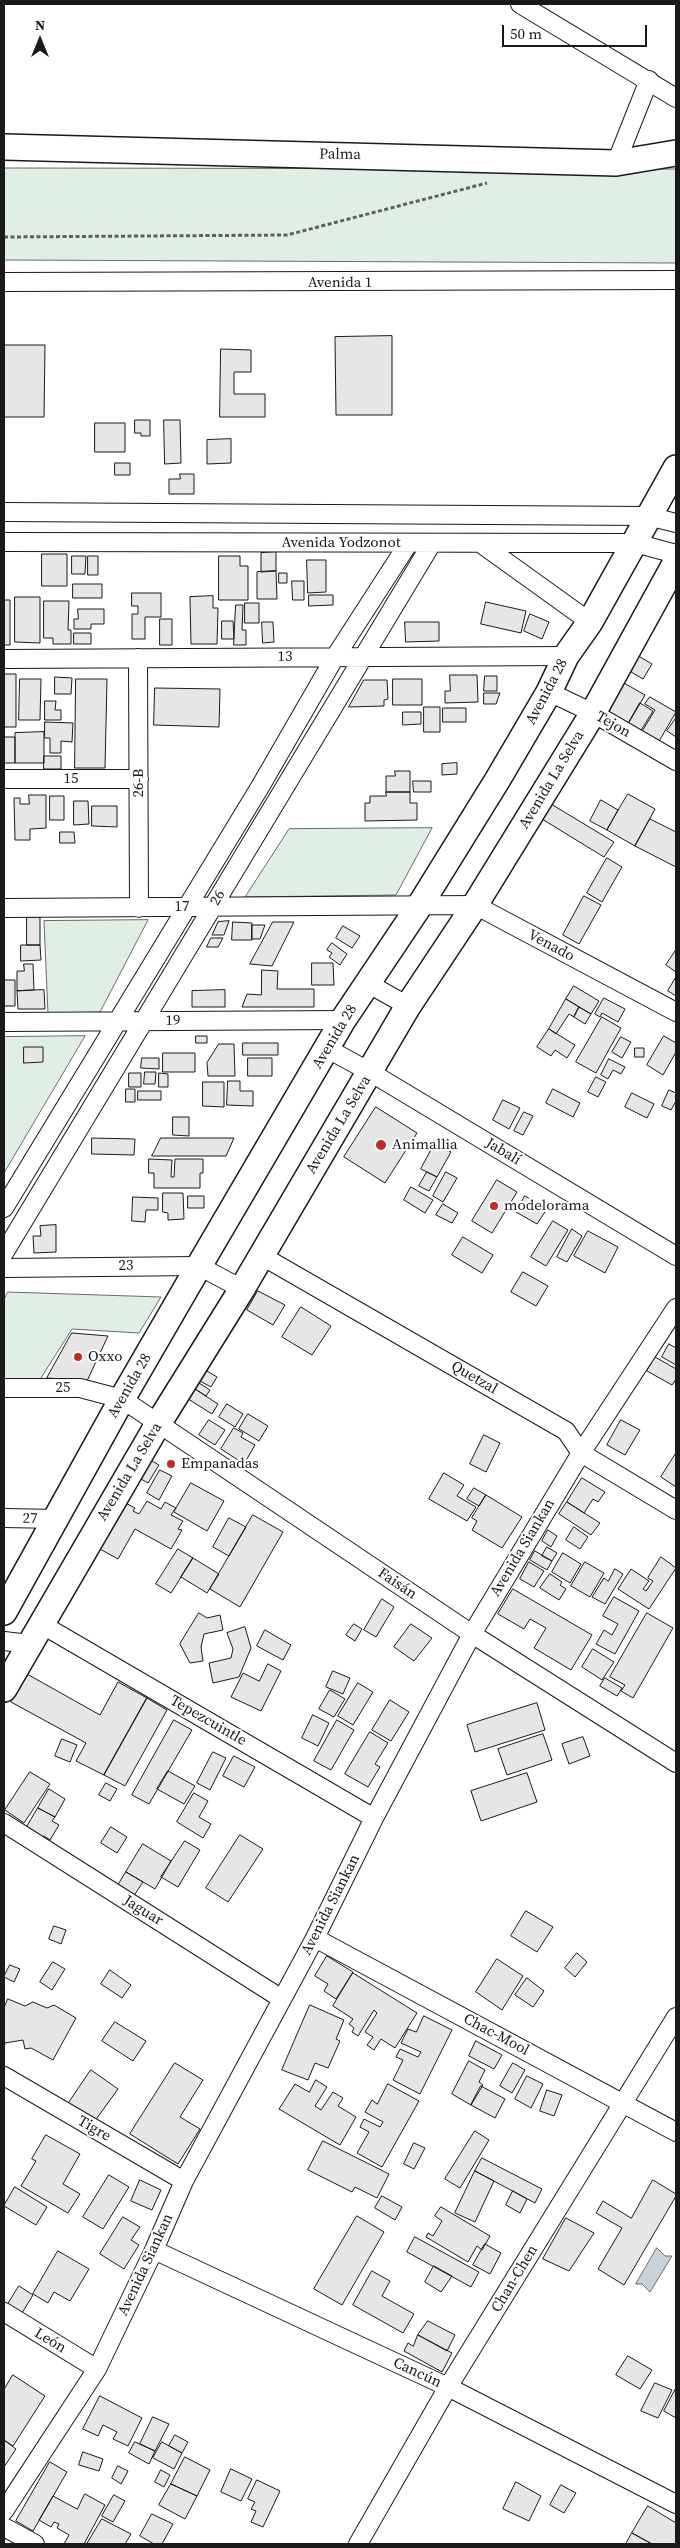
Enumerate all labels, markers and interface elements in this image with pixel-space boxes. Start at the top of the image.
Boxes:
north arrow [15,15,65,65]
text: N [35,15,45,35]
scale bar [505,15,650,47]
text: 50 m [510,23,542,44]
street label: Palma [319,146,361,164]
street label: Avenida 1 [308,274,372,292]
street label: Avenida Yodzonot [281,534,401,552]
street label: 13 [278,648,292,666]
street label: Avenida 28 [522,656,572,728]
street label: Tejon [592,708,634,742]
street label: Avenida La Selva [516,728,588,832]
street label: 26-B [130,768,148,798]
street label: 15 [64,770,78,788]
street label: 26 [206,887,230,909]
street label: 17 [174,898,190,916]
street label: Venado [525,926,577,966]
street label: Avenida 28 [309,1001,361,1073]
street label: 19 [166,1012,180,1030]
street label: Avenida La Selva [303,1073,375,1177]
street label: Jabalí [482,1134,524,1170]
place label: Animallia [392,1136,458,1154]
marker: Animallia [374,1138,388,1152]
place label: modelorama [504,1197,589,1215]
marker: modelorama [488,1200,500,1212]
street label: 23 [118,1257,134,1275]
place label: Oxxo [88,1348,122,1366]
street label: Avenida 28 [104,1350,156,1422]
marker: Oxxo [72,1351,84,1363]
street label: Quetzal [448,1358,500,1398]
street label: 25 [55,1379,71,1397]
street label: Avenida La Selva [94,1420,166,1524]
place label: Empanadas [181,1455,259,1473]
marker: Empanadas [165,1458,177,1470]
street label: Avenida Siankan [487,1496,559,1600]
street label: 27 [22,1510,38,1528]
street label: Faisán [374,1564,420,1604]
street label: Tepezcuintle [167,1692,249,1750]
street label: Avenida Siankan [298,1852,364,1958]
street label: Jaguar [120,1892,166,1930]
street label: Chac-Mool [460,2010,532,2060]
street label: Tigre [74,2112,114,2146]
street label: Avenida Siankan [114,2211,178,2319]
street label: Chan-Chen [488,2242,542,2316]
street label: León [31,2325,69,2357]
street label: Cancún [390,2354,444,2392]

